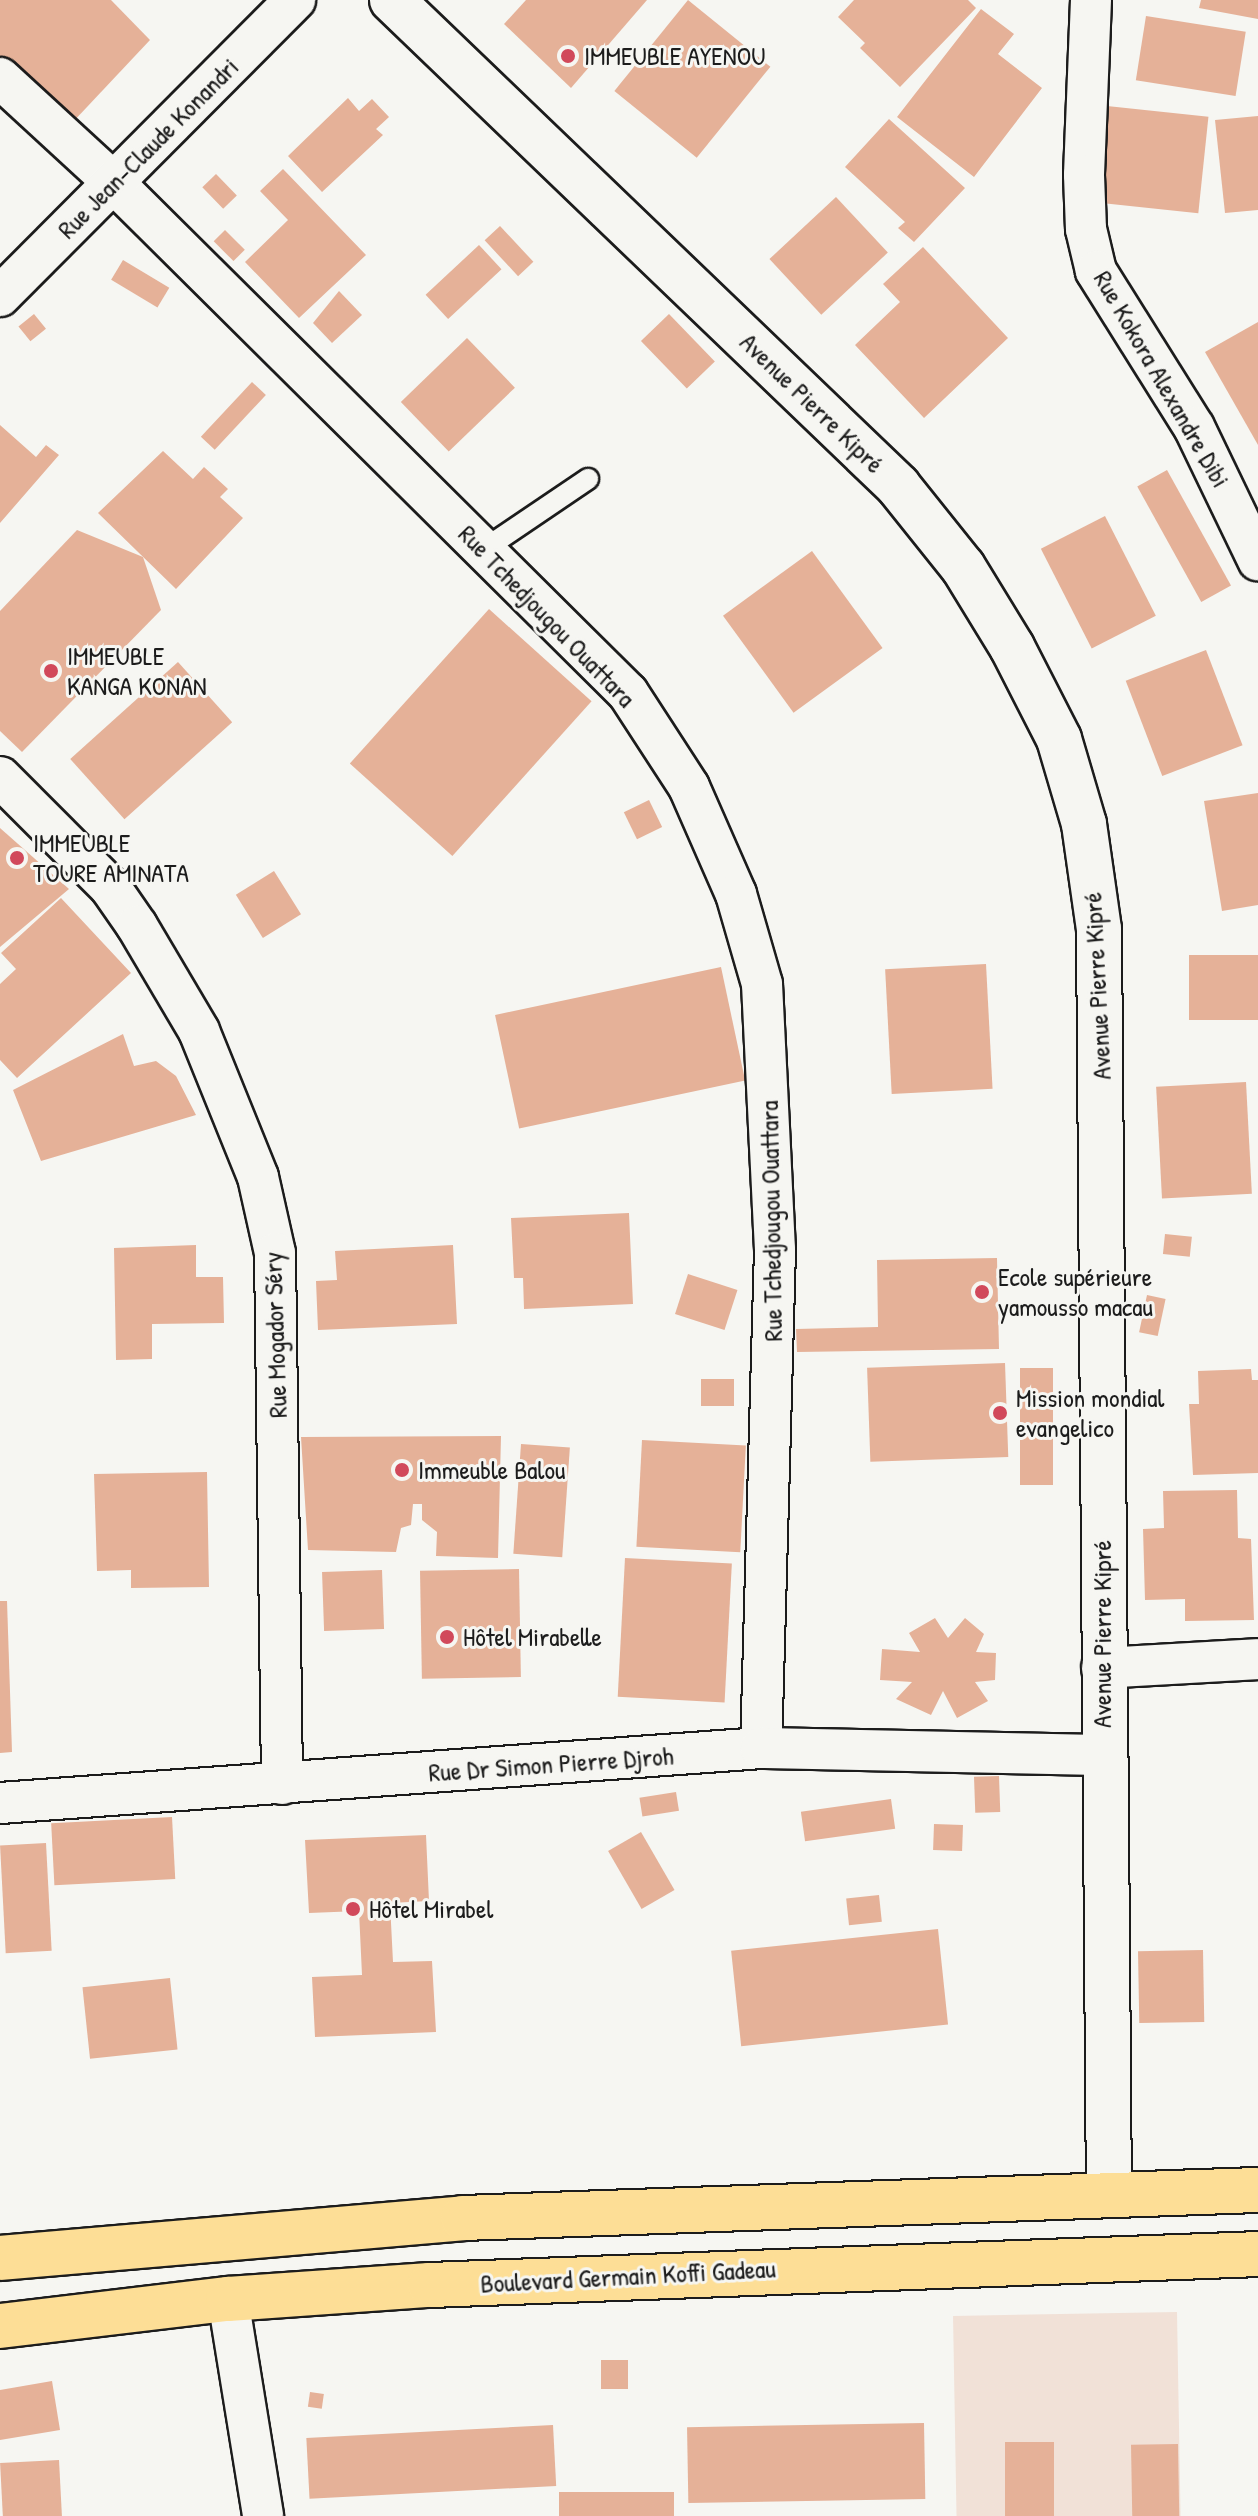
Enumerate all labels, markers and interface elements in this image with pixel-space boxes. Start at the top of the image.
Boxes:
place label: IMMEUBLE AYENOU [584,40,765,72]
marker: IMMEUBLE AYENOU [559,47,577,65]
street label: Rue Jean-Claude Konandri [51,51,245,245]
street label: Rue Kokora Alexandre Dibi [1087,265,1237,493]
street label: Avenue Pierre Kipré [734,327,890,479]
street label: Rue Tchedjougou Ouattara [452,519,642,713]
place label: IMMEUBLE KANGA KONAN [67,640,207,702]
marker: IMMEUBLE KANGA KONAN [42,662,60,680]
place label: IMMEUBLE TOURE AMINATA [33,827,189,888]
marker: IMMEUBLE TOURE AMINATA [8,849,26,867]
street label: Avenue Pierre Kipré [1077,891,1117,1081]
street label: Rue Tchedjougou Ouattara [753,1100,789,1342]
street label: Rue Mogador Séry [257,1251,293,1419]
place label: Ecole supérieure yamousso macau [998,1261,1153,1322]
marker: Ecole supérieure yamousso macau [973,1283,991,1301]
place label: Mission mondial evangelico [1016,1382,1164,1444]
marker: Mission mondial evangelico [991,1404,1009,1422]
place label: Immeuble Balou [418,1454,565,1486]
marker: Immeuble Balou [393,1461,411,1479]
street label: Avenue Pierre Kipré [1086,1540,1118,1728]
place label: Hôtel Mirabelle [463,1621,602,1653]
marker: Hôtel Mirabelle [438,1628,456,1646]
street label: Rue Dr Simon Pierre Djroh [428,1740,674,1788]
place label: Hôtel Mirabel [369,1893,493,1925]
marker: Hôtel Mirabel [344,1900,362,1918]
street label: Boulevard Germain Koffi Gadeau [480,2253,776,2299]

